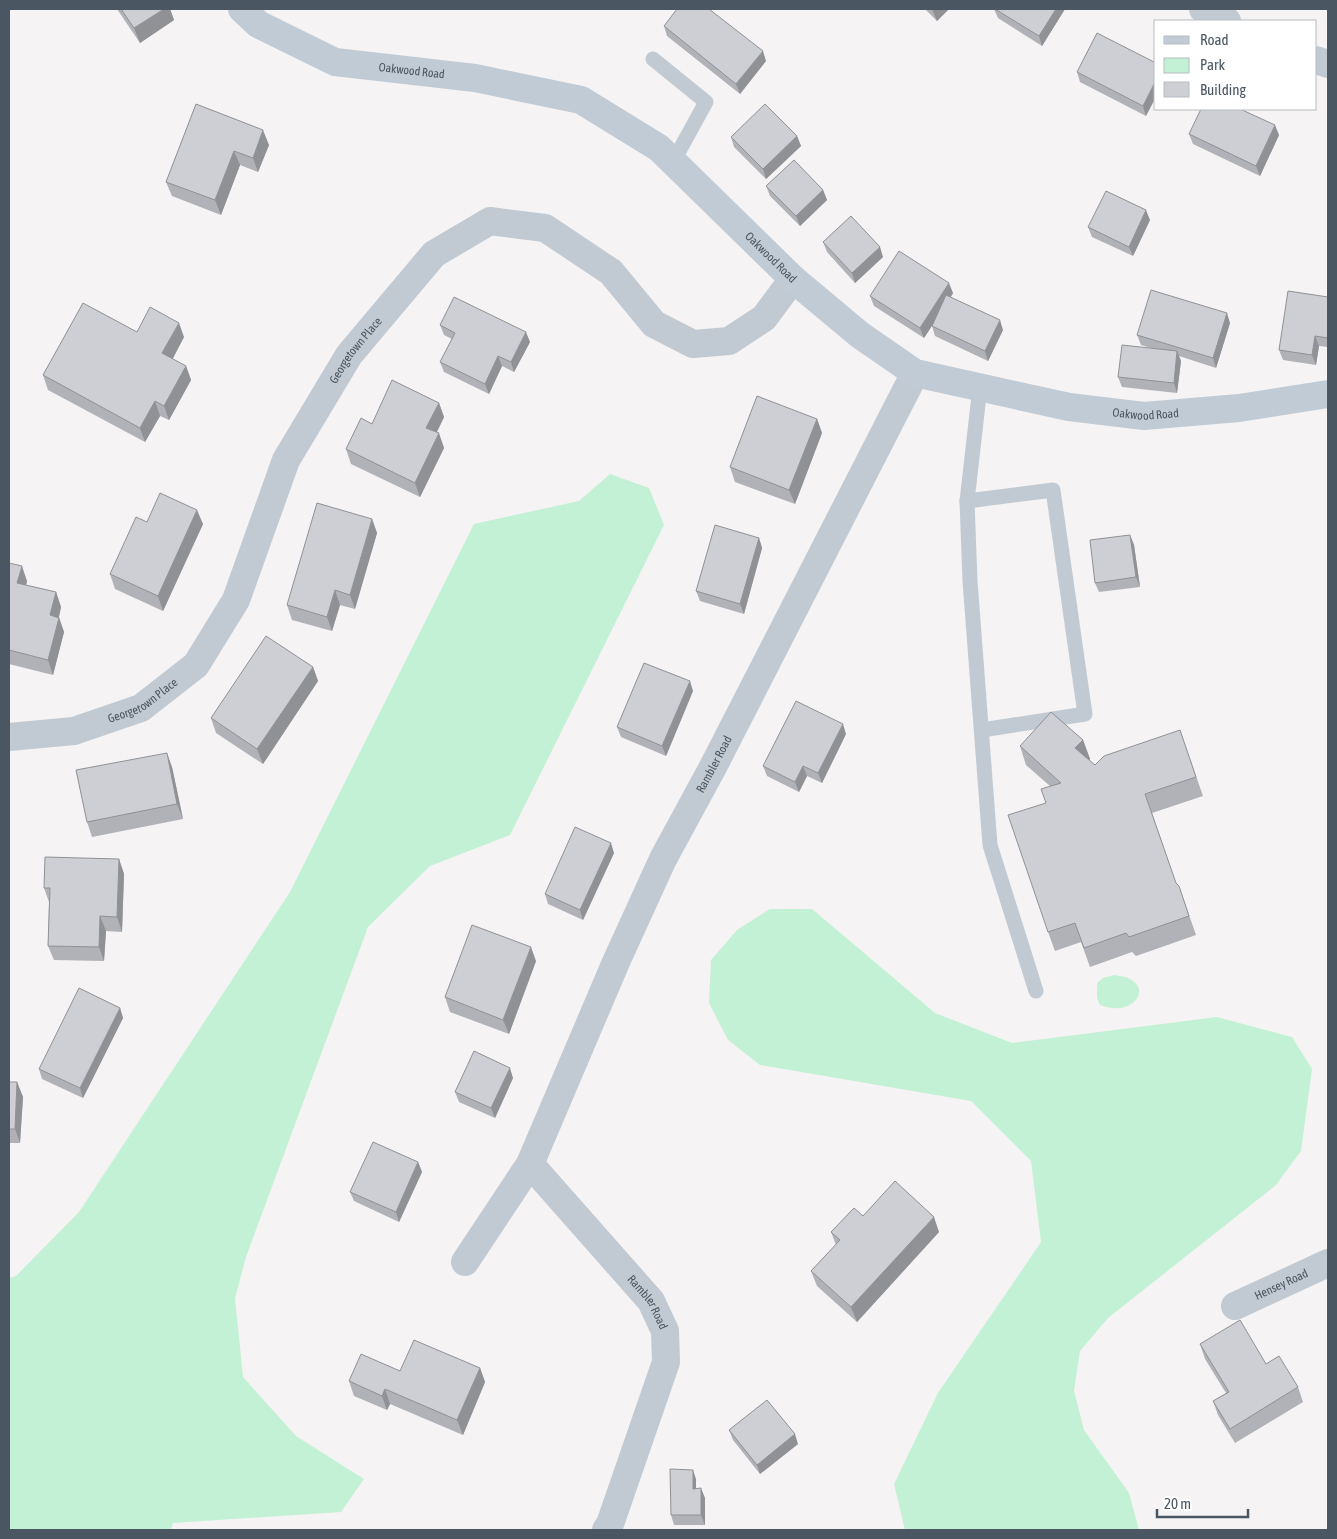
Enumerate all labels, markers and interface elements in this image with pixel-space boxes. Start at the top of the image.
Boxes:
legend [1154,20,1317,110]
text: Road [1200,31,1229,48]
text: Park [1200,56,1225,73]
street label: Oakwood Road [378,60,446,81]
text: Building [1200,81,1246,98]
street label: Oakwood Road [742,229,800,286]
street label: Georgetown Place [327,314,385,386]
street label: Oakwood Road [1112,405,1179,423]
street label: Georgetown Place [106,675,180,726]
street label: Rambler Road [693,733,735,795]
street label: Hensey Road [1252,1266,1310,1303]
street label: Rambler Road [625,1272,670,1332]
scale bar [1157,1486,1248,1518]
text: 20 m [1164,1495,1191,1512]

